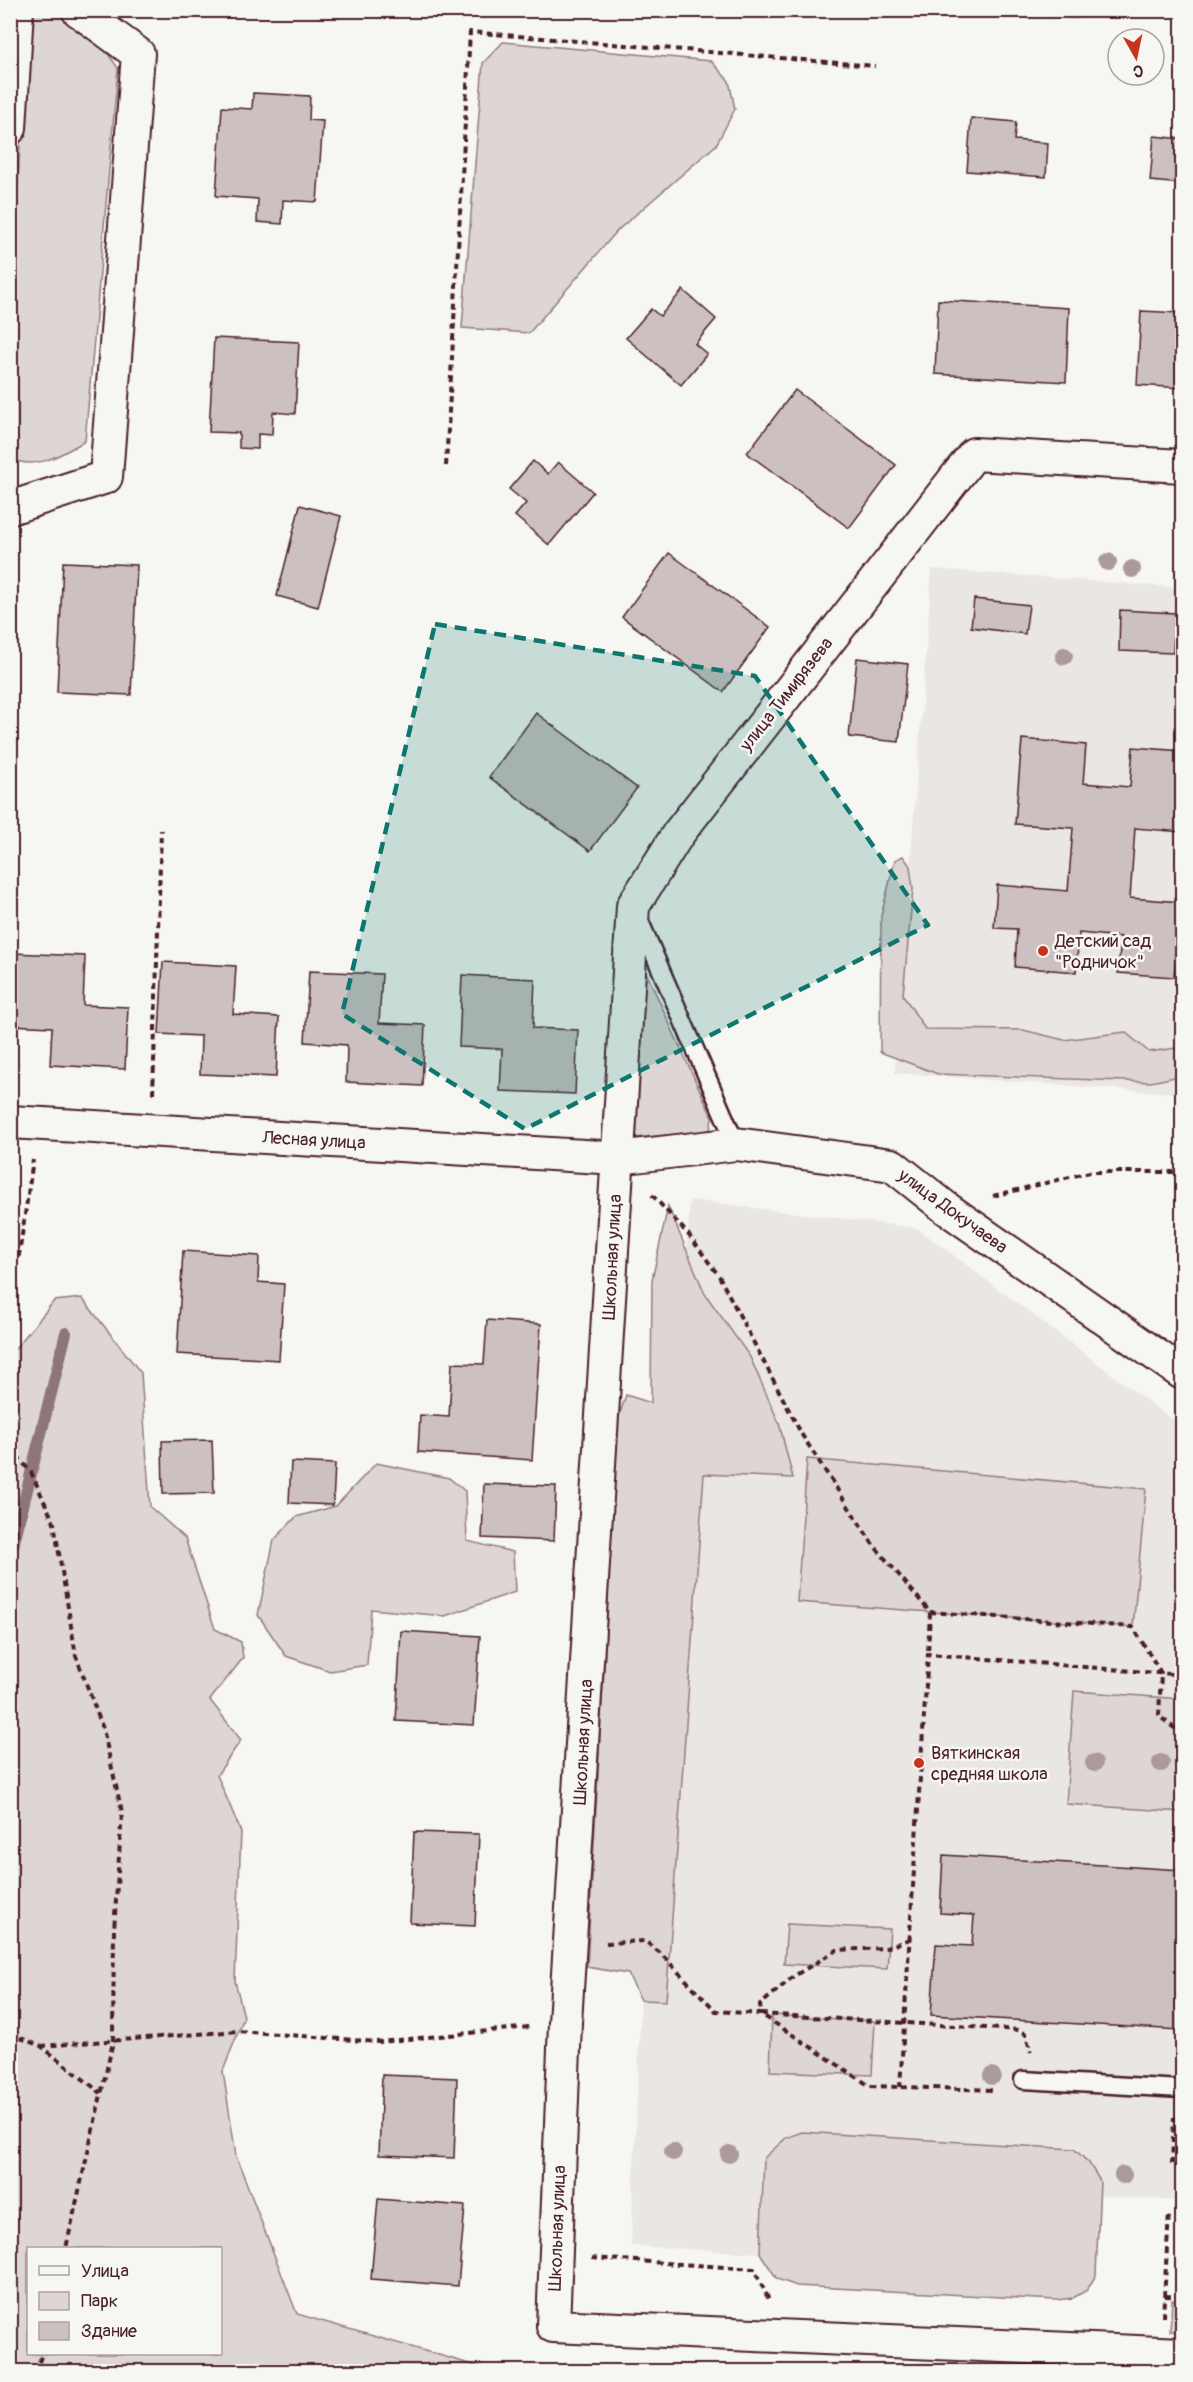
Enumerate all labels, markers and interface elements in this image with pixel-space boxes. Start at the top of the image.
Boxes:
north arrow [1106,27,1166,87]
text: С [1132,60,1145,81]
street label: улица Тимирязева [734,633,838,757]
place label: Детский сад "Родничок" [1054,930,1151,974]
marker: Детский сад "Родничок" [1036,944,1050,958]
street label: Лесная улица [261,1126,366,1155]
street label: улица Докучаева [893,1163,1012,1259]
street label: Школьная улица [598,1194,627,1321]
street label: Школьная улица [569,1679,598,1806]
place label: Вяткинская средняя школа [931,1742,1048,1786]
marker: Вяткинская средняя школа [912,1756,926,1770]
street label: Школьная улица [544,2165,571,2291]
legend [27,2247,222,2355]
text: Улица [81,2260,129,2283]
text: Парк [81,2290,118,2313]
text: Здание [81,2320,137,2343]

